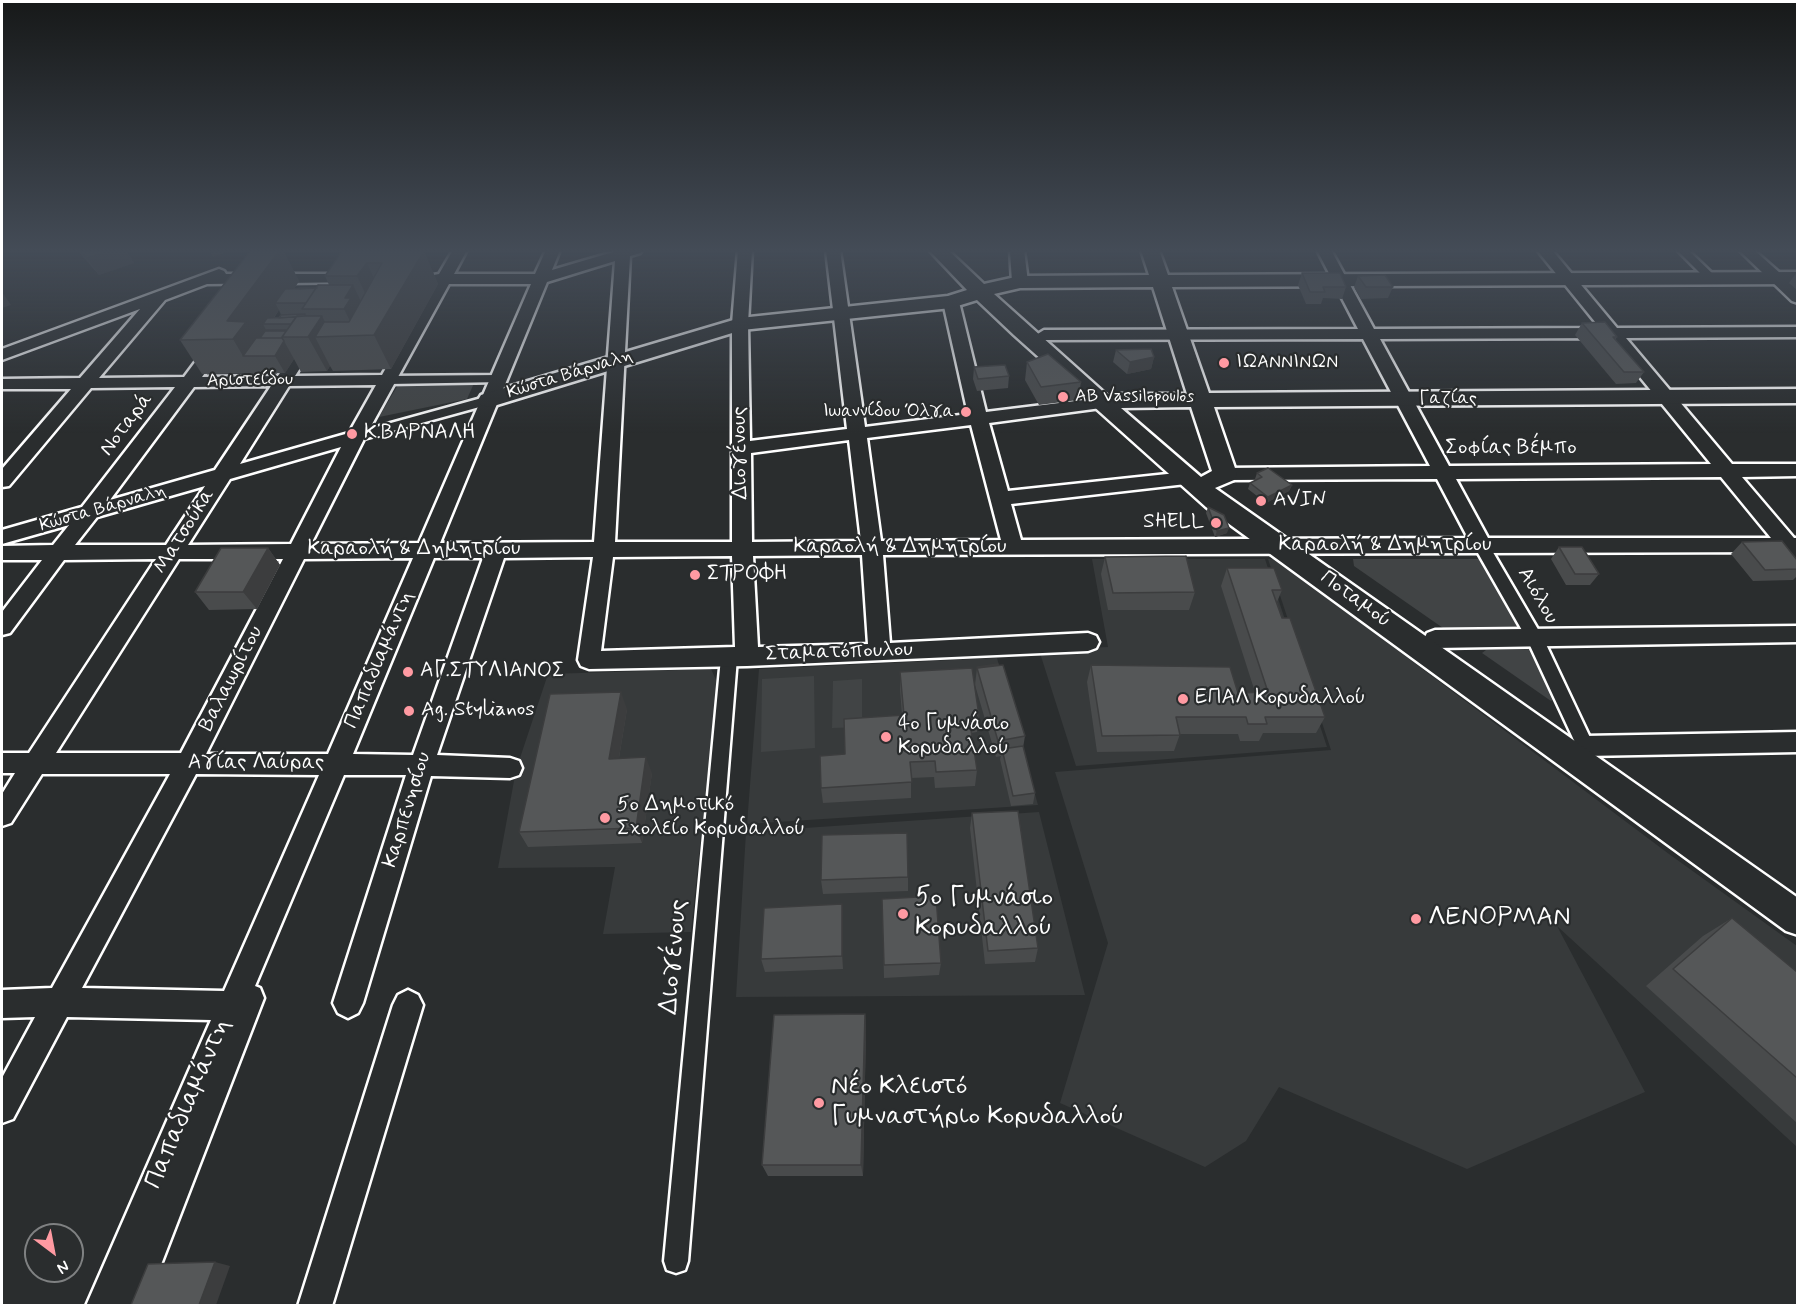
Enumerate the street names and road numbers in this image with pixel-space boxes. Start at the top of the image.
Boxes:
street label: Κώστα Βάρναλη [504,346,636,404]
street label: Αριστείδου [207,369,293,393]
street label: Νοταρά [95,388,159,462]
street label: Γαζίας [1419,388,1477,410]
street label: Διογένους [728,406,754,500]
street label: Σοφίας Βέμπο [1445,436,1577,462]
street label: Κώστα Βάρναλη [37,481,169,537]
street label: Ματσούκα [149,485,221,579]
street label: Καραολή & Δημητρίου [1279,533,1491,559]
street label: Καραολή & Δημητρίου [794,535,1006,561]
street label: Καραολή & Δημητρίου [308,537,520,563]
street label: Αιόλου [1511,563,1563,629]
street label: Ποταμού [1315,566,1395,634]
street label: Παπαδιαμάντη [340,587,420,733]
street label: Βαλαωρίτου [195,622,269,736]
street label: Σταματόπουλου [765,638,913,668]
street label: Καρπενησίου [378,749,438,871]
street label: Αγίας Λαύρας [188,751,324,777]
street label: Διογένους [654,898,696,1016]
street label: Παπαδιαμάντη [139,1014,239,1194]

